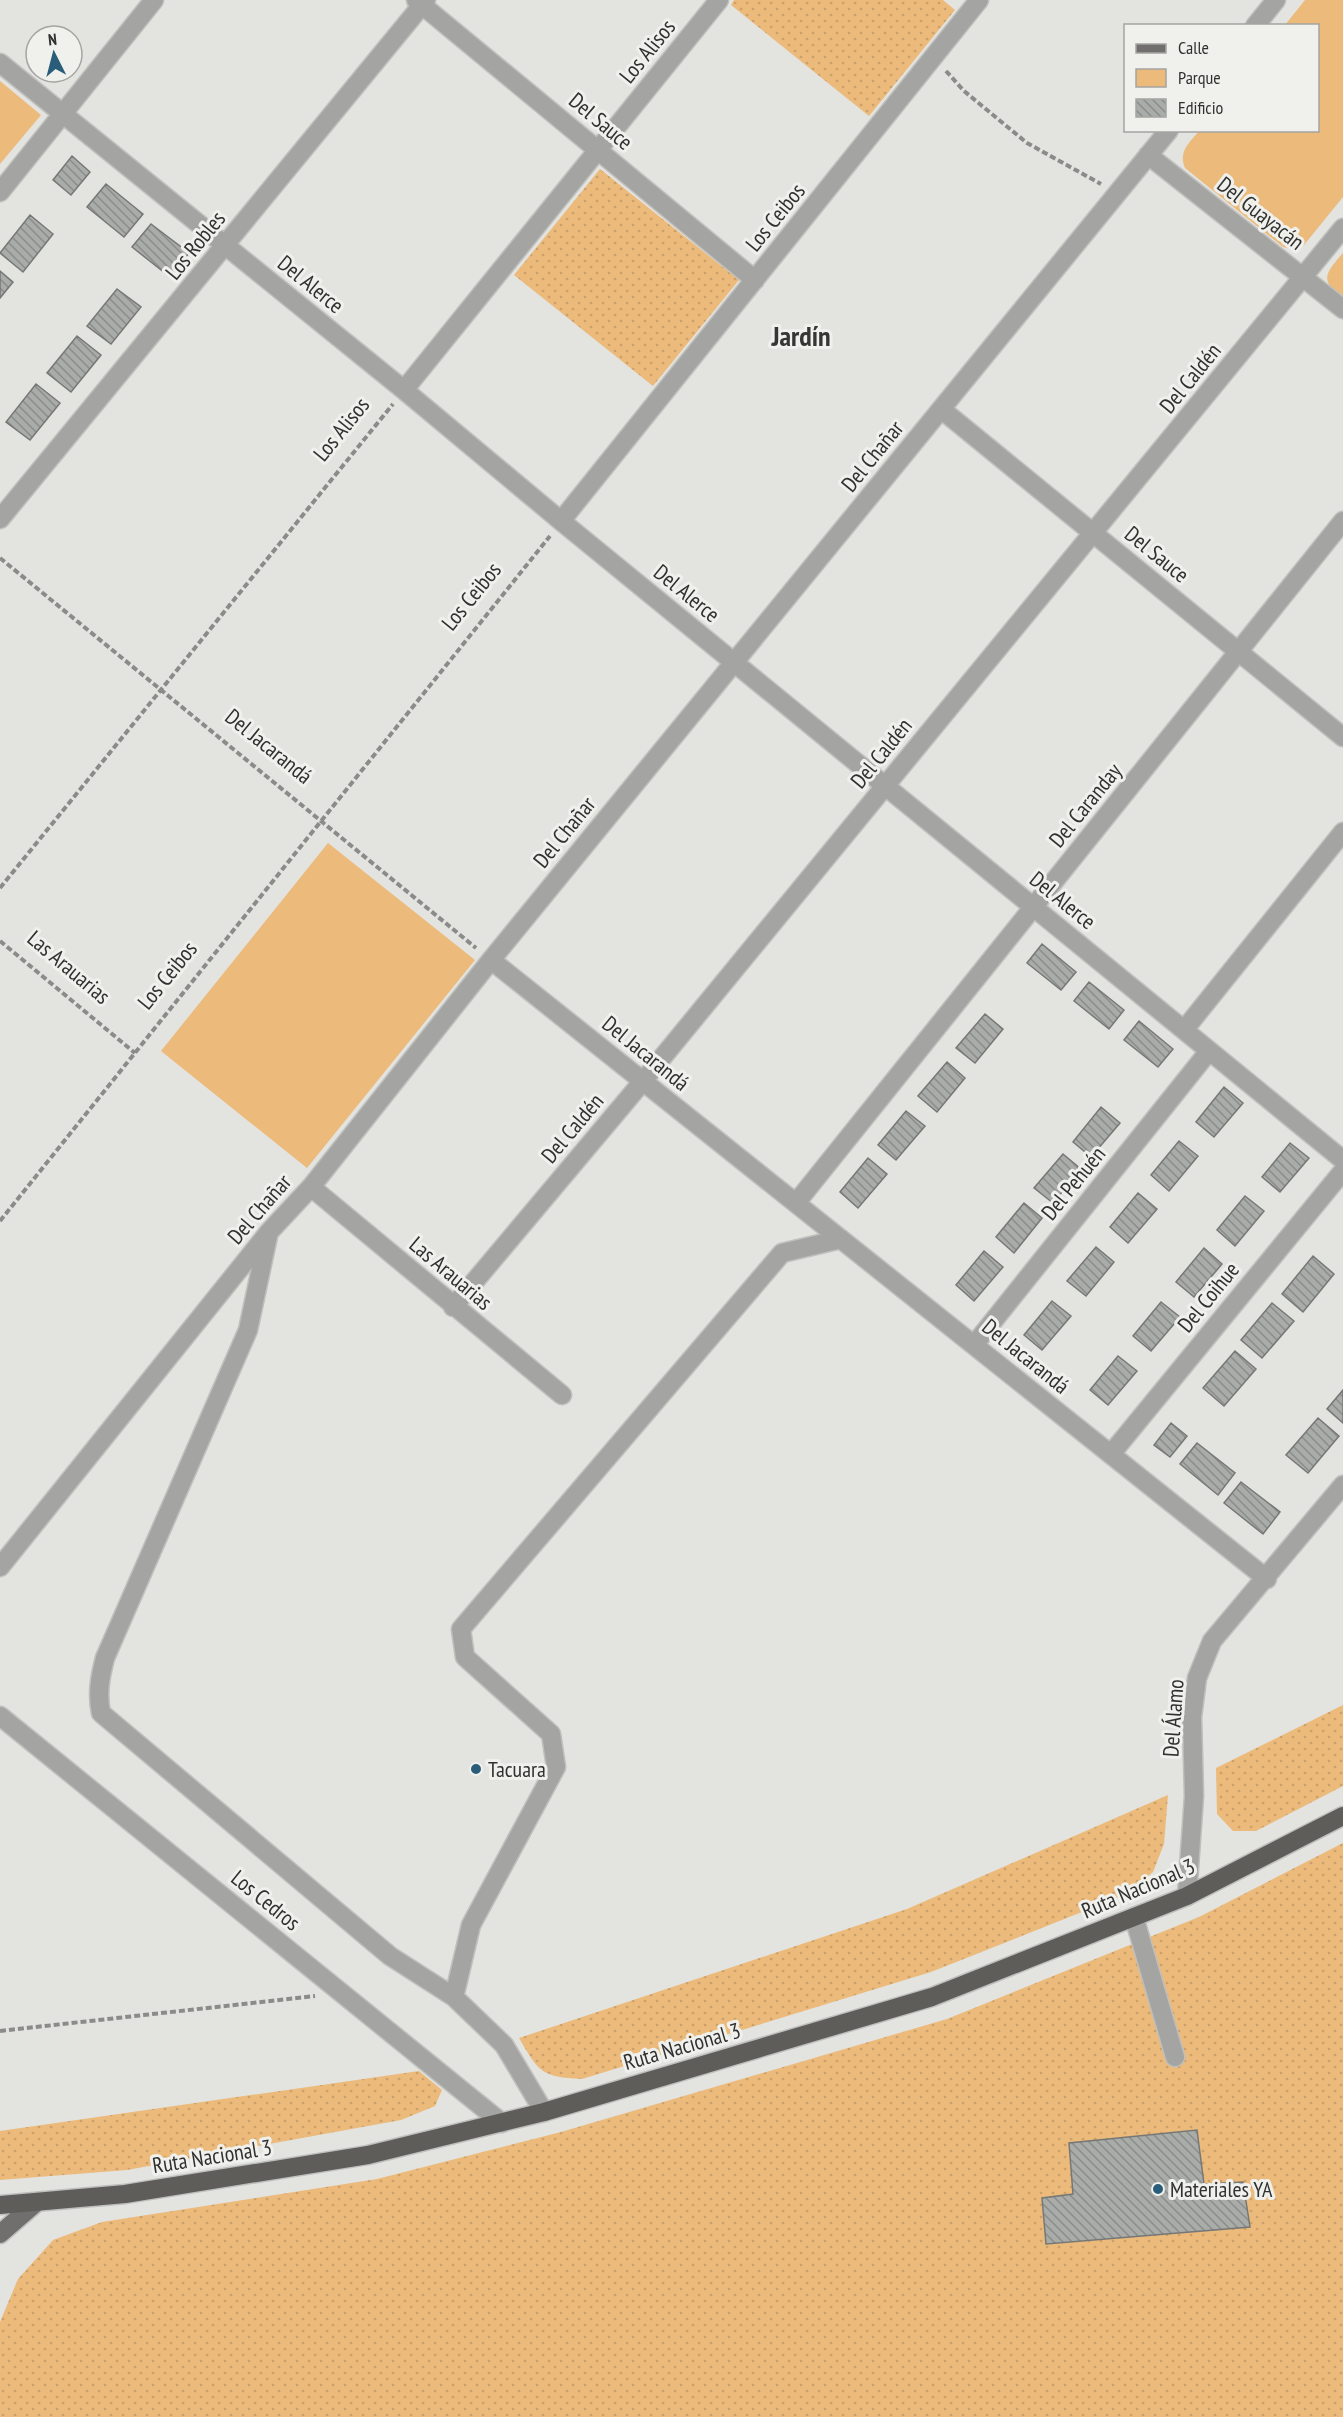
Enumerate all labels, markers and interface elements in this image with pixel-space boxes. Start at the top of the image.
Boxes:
street label: Los Alisos [613,13,681,89]
north arrow [24,24,84,84]
legend [1124,24,1319,132]
text: N [47,29,58,49]
text: Calle [1178,36,1209,59]
text: Parque [1178,66,1221,89]
street label: Del Sauce [563,86,639,156]
text: Edificio [1178,96,1224,119]
street label: Del Guayacán [1212,170,1310,256]
street label: Los Ceibos [739,177,811,257]
street label: Los Robles [159,205,231,285]
street label: Del Alerce [272,249,350,319]
district label: Jardín [770,317,831,354]
street label: Del Caldén [1153,337,1227,419]
street label: Los Alisos [307,391,375,467]
street label: Del Chañar [835,415,909,497]
street label: Del Sauce [1119,520,1195,588]
street label: Los Ceibos [435,556,507,636]
street label: Del Alerce [648,558,726,628]
street label: Del Jacarandá [220,702,318,790]
street label: Del Caldén [844,712,918,794]
street label: Del Caranday [1043,757,1128,853]
street label: Del Chañar [527,791,601,873]
street label: Del Alerce [1024,865,1102,935]
street label: Las Arauarias [22,924,116,1010]
street label: Los Ceibos [131,935,203,1015]
street label: Del Jacarandá [597,1009,695,1097]
street label: Del Caldén [535,1087,609,1169]
street label: Del Pehuén [1035,1140,1111,1226]
street label: Del Chañar [221,1168,297,1250]
street label: Las Arauarias [404,1230,498,1316]
street label: Del Coihue [1171,1256,1245,1338]
street label: Del Jacarandá [977,1312,1075,1400]
street label: Del Álamo [1156,1678,1190,1758]
place label: Tacuara [488,1755,546,1783]
marker: Tacuara [469,1762,483,1776]
street label: Ruta Nacional 3 [1077,1852,1199,1924]
street label: Los Cedros [226,1864,306,1936]
street label: Ruta Nacional 3 [620,2016,744,2076]
street label: Ruta Nacional 3 [150,2133,274,2179]
place label: Materiales YA [1170,2175,1273,2203]
marker: Materiales YA [1151,2182,1165,2196]

